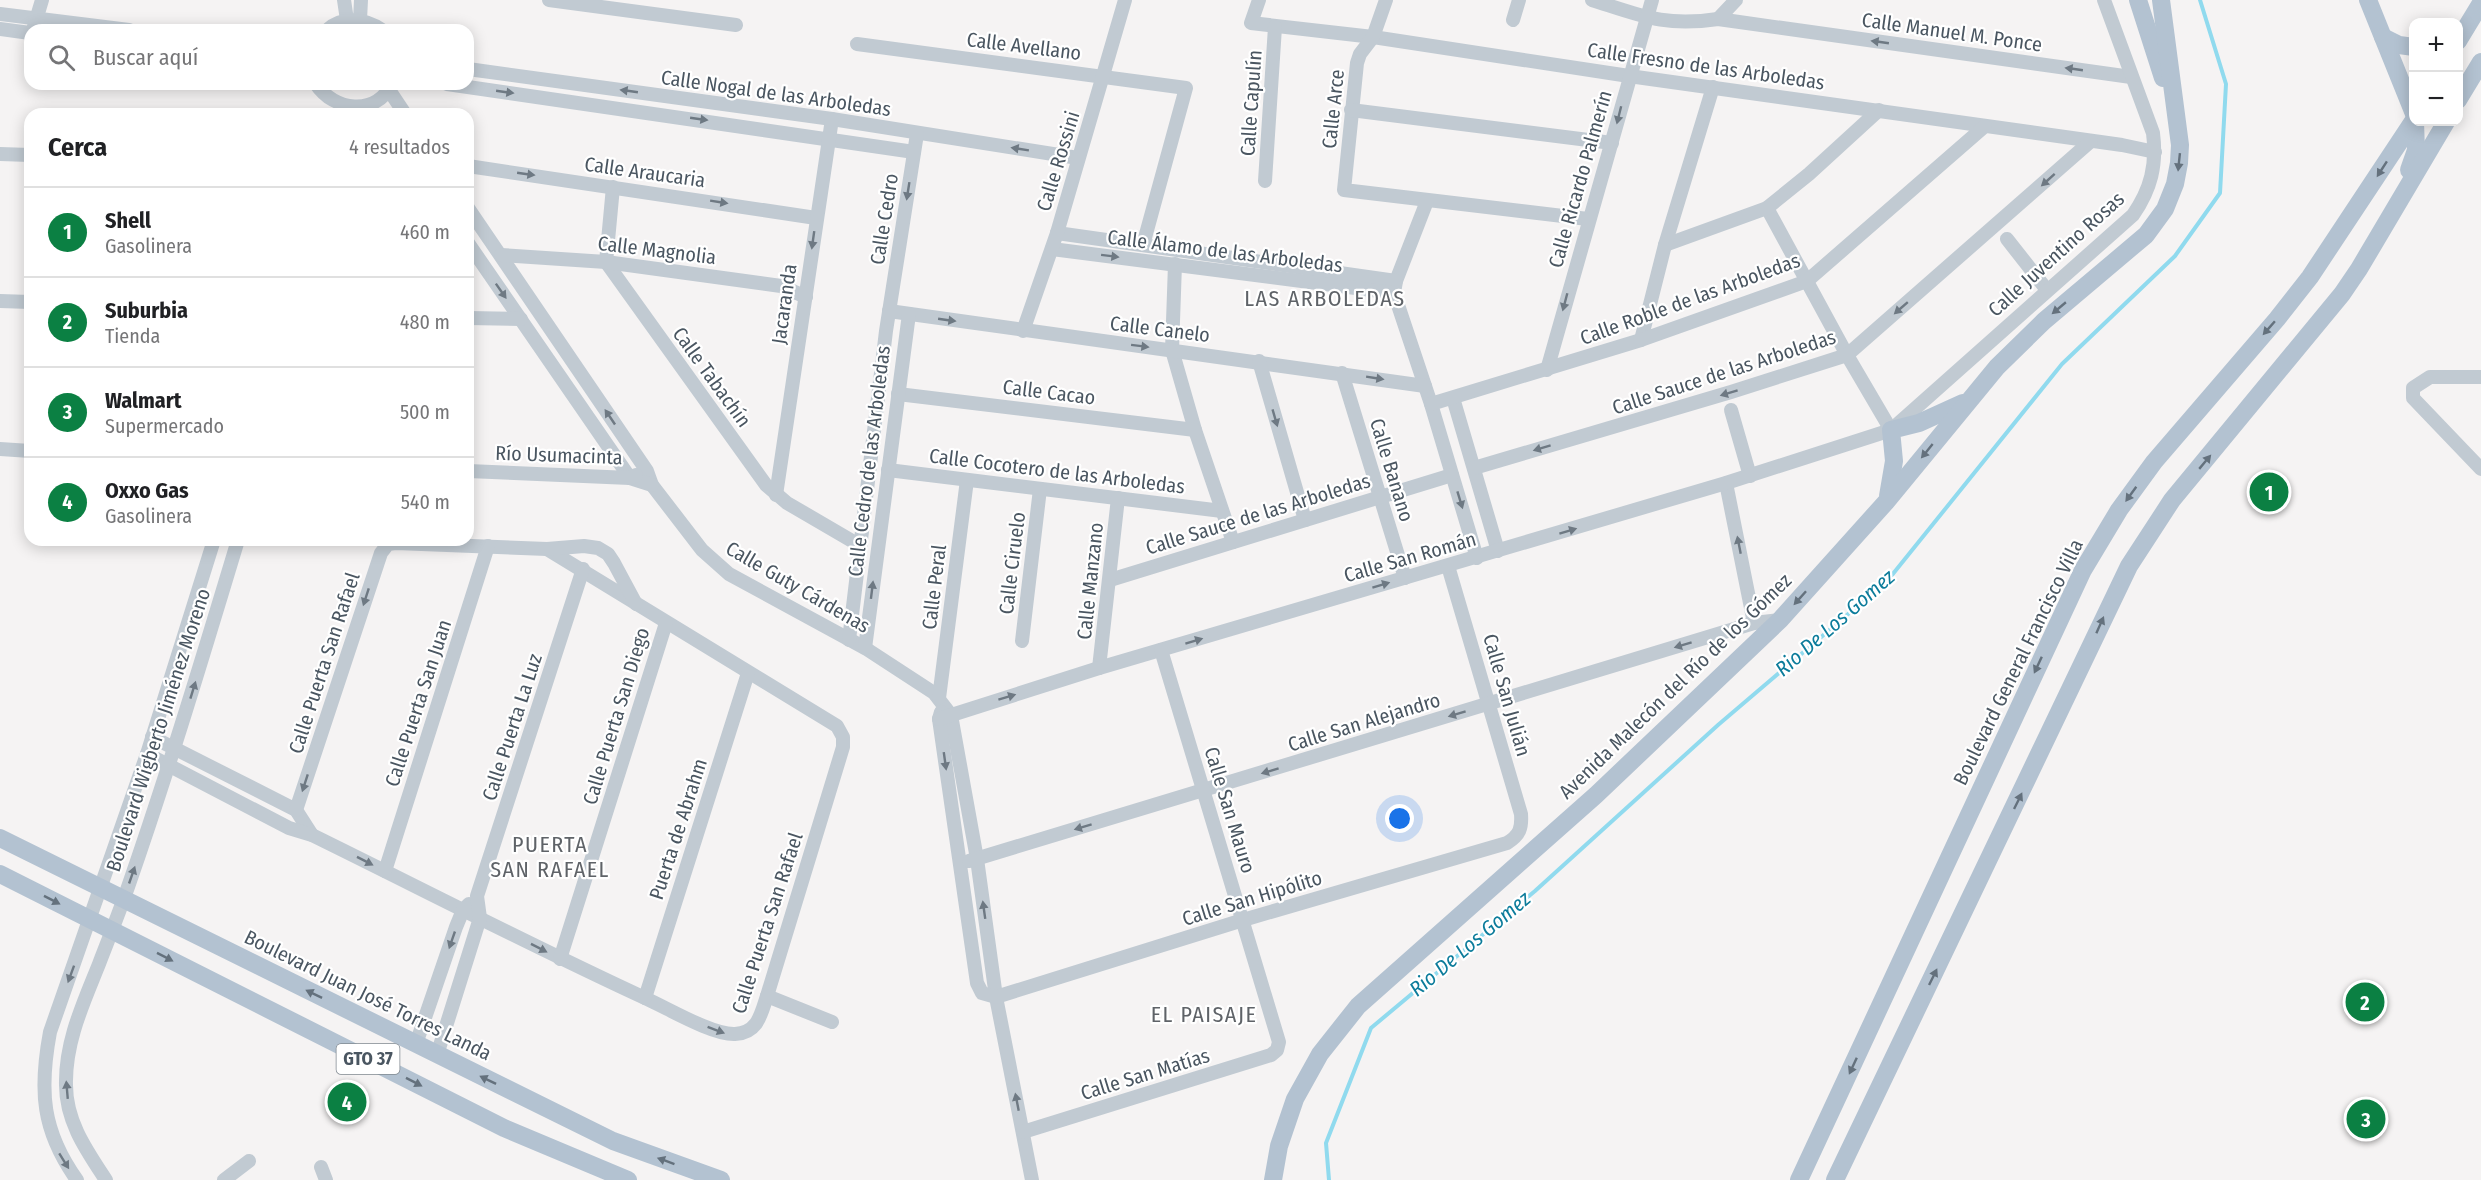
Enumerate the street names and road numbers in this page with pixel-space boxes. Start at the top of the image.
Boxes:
street label: Calle Manuel M. Ponce [1860,7,2044,57]
street label: Calle Avellano [965,27,1083,65]
street label: Calle Fresno de las Arboledas [1586,37,1826,95]
street label: Calle Capulín [1235,49,1267,157]
street label: Calle Nogal de las Arboledas [660,65,892,121]
street label: Calle Arce [1317,68,1349,150]
street label: Calle Ricardo Palmerín [1543,88,1617,270]
street label: Calle Rossini [1031,108,1085,214]
street label: Calle Araucaria [583,152,707,192]
street label: Calle Cedro [865,172,903,266]
street label: Calle Juventino Rosas [1983,187,2129,321]
street label: Calle Álamo de las Arboledas [1106,225,1344,277]
street label: Calle Magnolia [596,231,718,269]
street label: Calle Roble de las Arboledas [1577,248,1803,350]
street label: Jacaranda [767,262,801,346]
street label: Calle Canelo [1109,311,1211,347]
street label: Calle Tabachín [668,322,756,432]
street label: Calle Sauce de las Arboledas [1609,324,1839,420]
street label: Calle Cedro de las Arboledas [843,344,895,578]
street label: Calle Cacao [1001,374,1097,410]
street label: Calle Banano [1365,415,1419,525]
street label: Río Usumacinta [495,441,623,469]
street label: Calle Cocotero de las Arboledas [928,443,1186,499]
street label: Calle Sauce de las Arboledas [1143,468,1373,560]
street label: Calle Ciruelo [994,511,1030,615]
street label: Calle Manzano [1072,521,1108,641]
street label: Calle San Román [1341,527,1479,587]
street label: Boulevard General Francisco Villa [1948,535,2088,789]
street label: Calle Guty Cárdenas [722,536,874,638]
street label: Calle Peral [917,543,951,631]
street label: Avenida Malecón del Río de los Gómez [1554,568,1796,804]
street label: Calle Puerta San Rafael [283,569,365,757]
street label: Boulevard Wigberto Jiménez Moreno [101,585,215,875]
street label: Calle Puerta San Juan [380,617,456,789]
street label: Calle Puerta San Diego [578,625,654,807]
street label: Calle San Julián [1478,631,1536,759]
street label: Calle Puerta La Luz [477,650,547,803]
street label: Calle San Alejandro [1285,687,1443,757]
street label: Calle San Mauro [1199,744,1261,876]
street label: Puerta de Abrahm [644,756,712,902]
street label: Calle Puerta San Rafael [726,829,808,1017]
street label: Calle San Hipólito [1179,865,1325,931]
street label: Boulevard Juan José Torres Landa [241,925,495,1065]
street label: Calle San Matías [1078,1043,1212,1105]
road number: GTO 37 [336,1044,400,1074]

